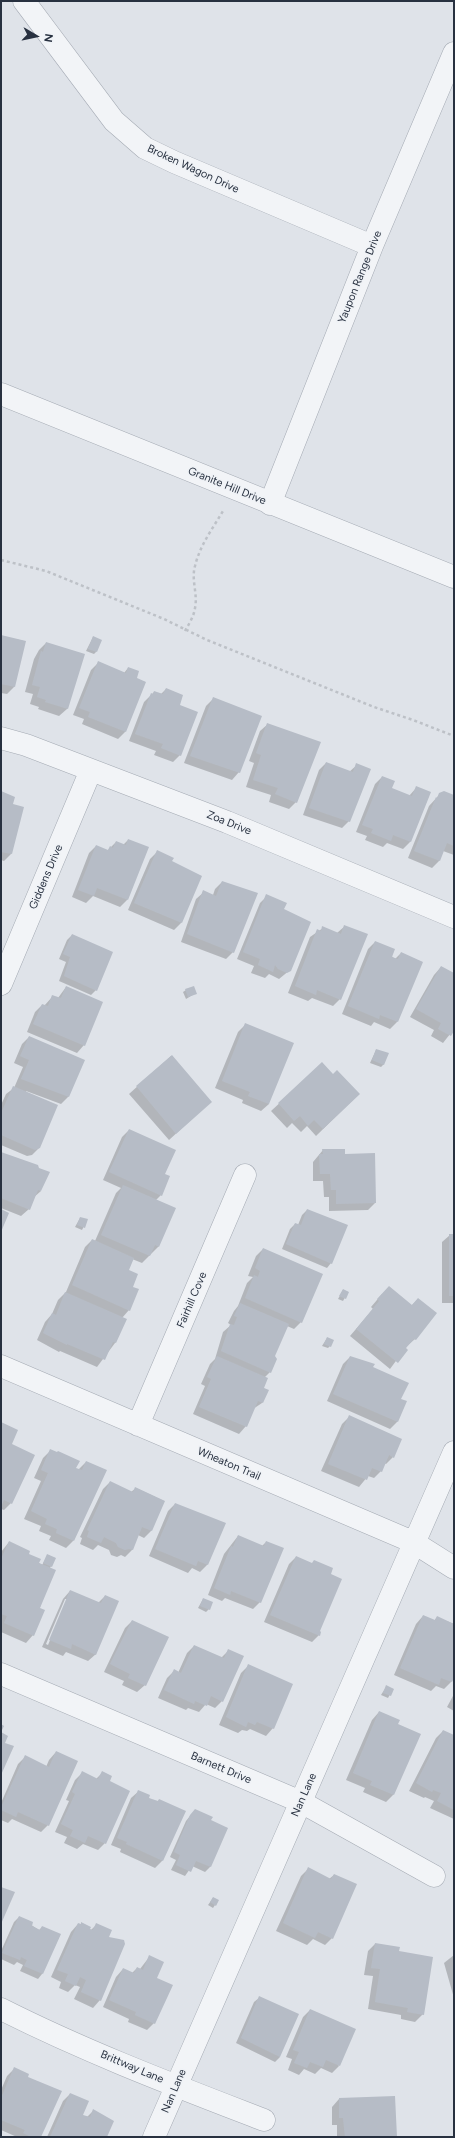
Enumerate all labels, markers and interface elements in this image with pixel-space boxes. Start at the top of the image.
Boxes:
north arrow [16,16,56,56]
text: N [41,33,55,43]
street label: Broken Wagon Drive [145,142,241,196]
street label: Yaupon Range Drive [335,229,385,325]
street label: Granite Hill Drive [186,464,268,508]
street label: Zoa Drive [205,808,253,838]
street label: Giddens Drive [26,843,66,911]
street label: Fairhill Cove [174,1270,210,1330]
street label: Wheaton Trail [195,1445,263,1483]
street label: Barnett Drive [189,1749,253,1787]
street label: Nan Lane [289,1771,319,1819]
street label: Brittway Lane [98,2048,166,2086]
street label: Nan Lane [159,2067,189,2115]

